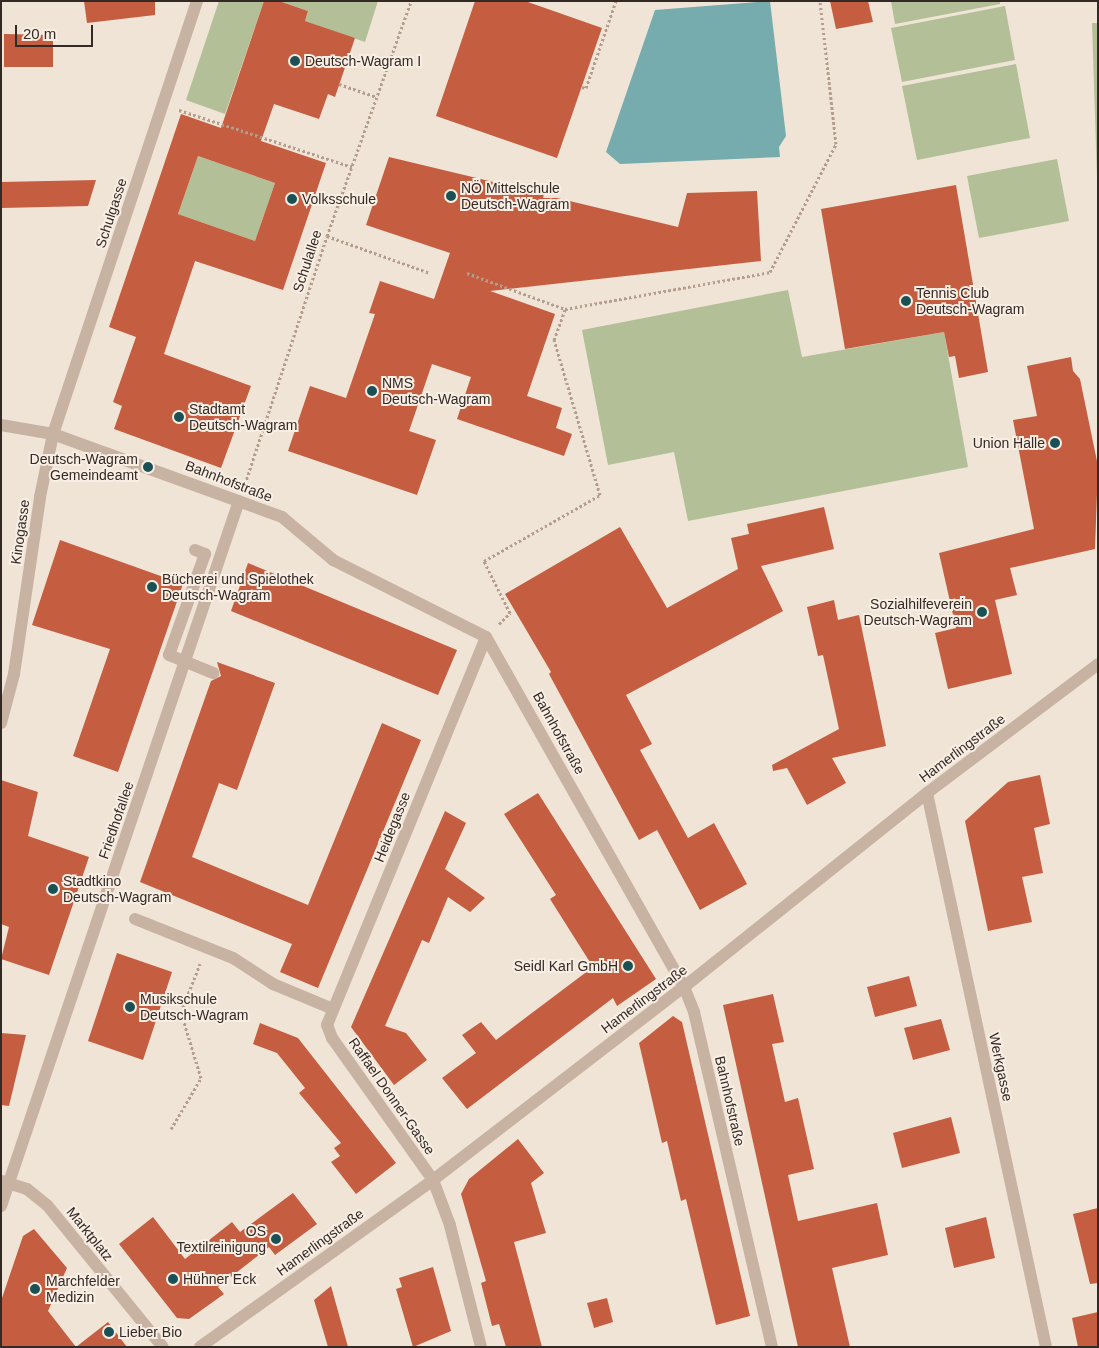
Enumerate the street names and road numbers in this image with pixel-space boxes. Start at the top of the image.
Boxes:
street label: Schulgasse [92,176,130,250]
street label: Schulallee [289,228,325,294]
street label: Bahnhofstraße [183,457,275,505]
street label: Kinogasse [7,498,33,566]
street label: Bahnhofstraße [529,689,589,777]
street label: Hamerlingstraße [916,710,1008,786]
street label: Friedhofallee [95,779,137,861]
street label: Heidegasse [370,790,414,864]
street label: Hamerlingstraße [598,961,690,1037]
street label: Werkgasse [986,1031,1016,1103]
street label: Raffael Donner-Gasse [345,1034,439,1158]
street label: Bahnhofstraße [711,1054,749,1148]
street label: Marktplatz [63,1204,117,1264]
street label: Hamerlingstraße [273,1205,367,1279]

